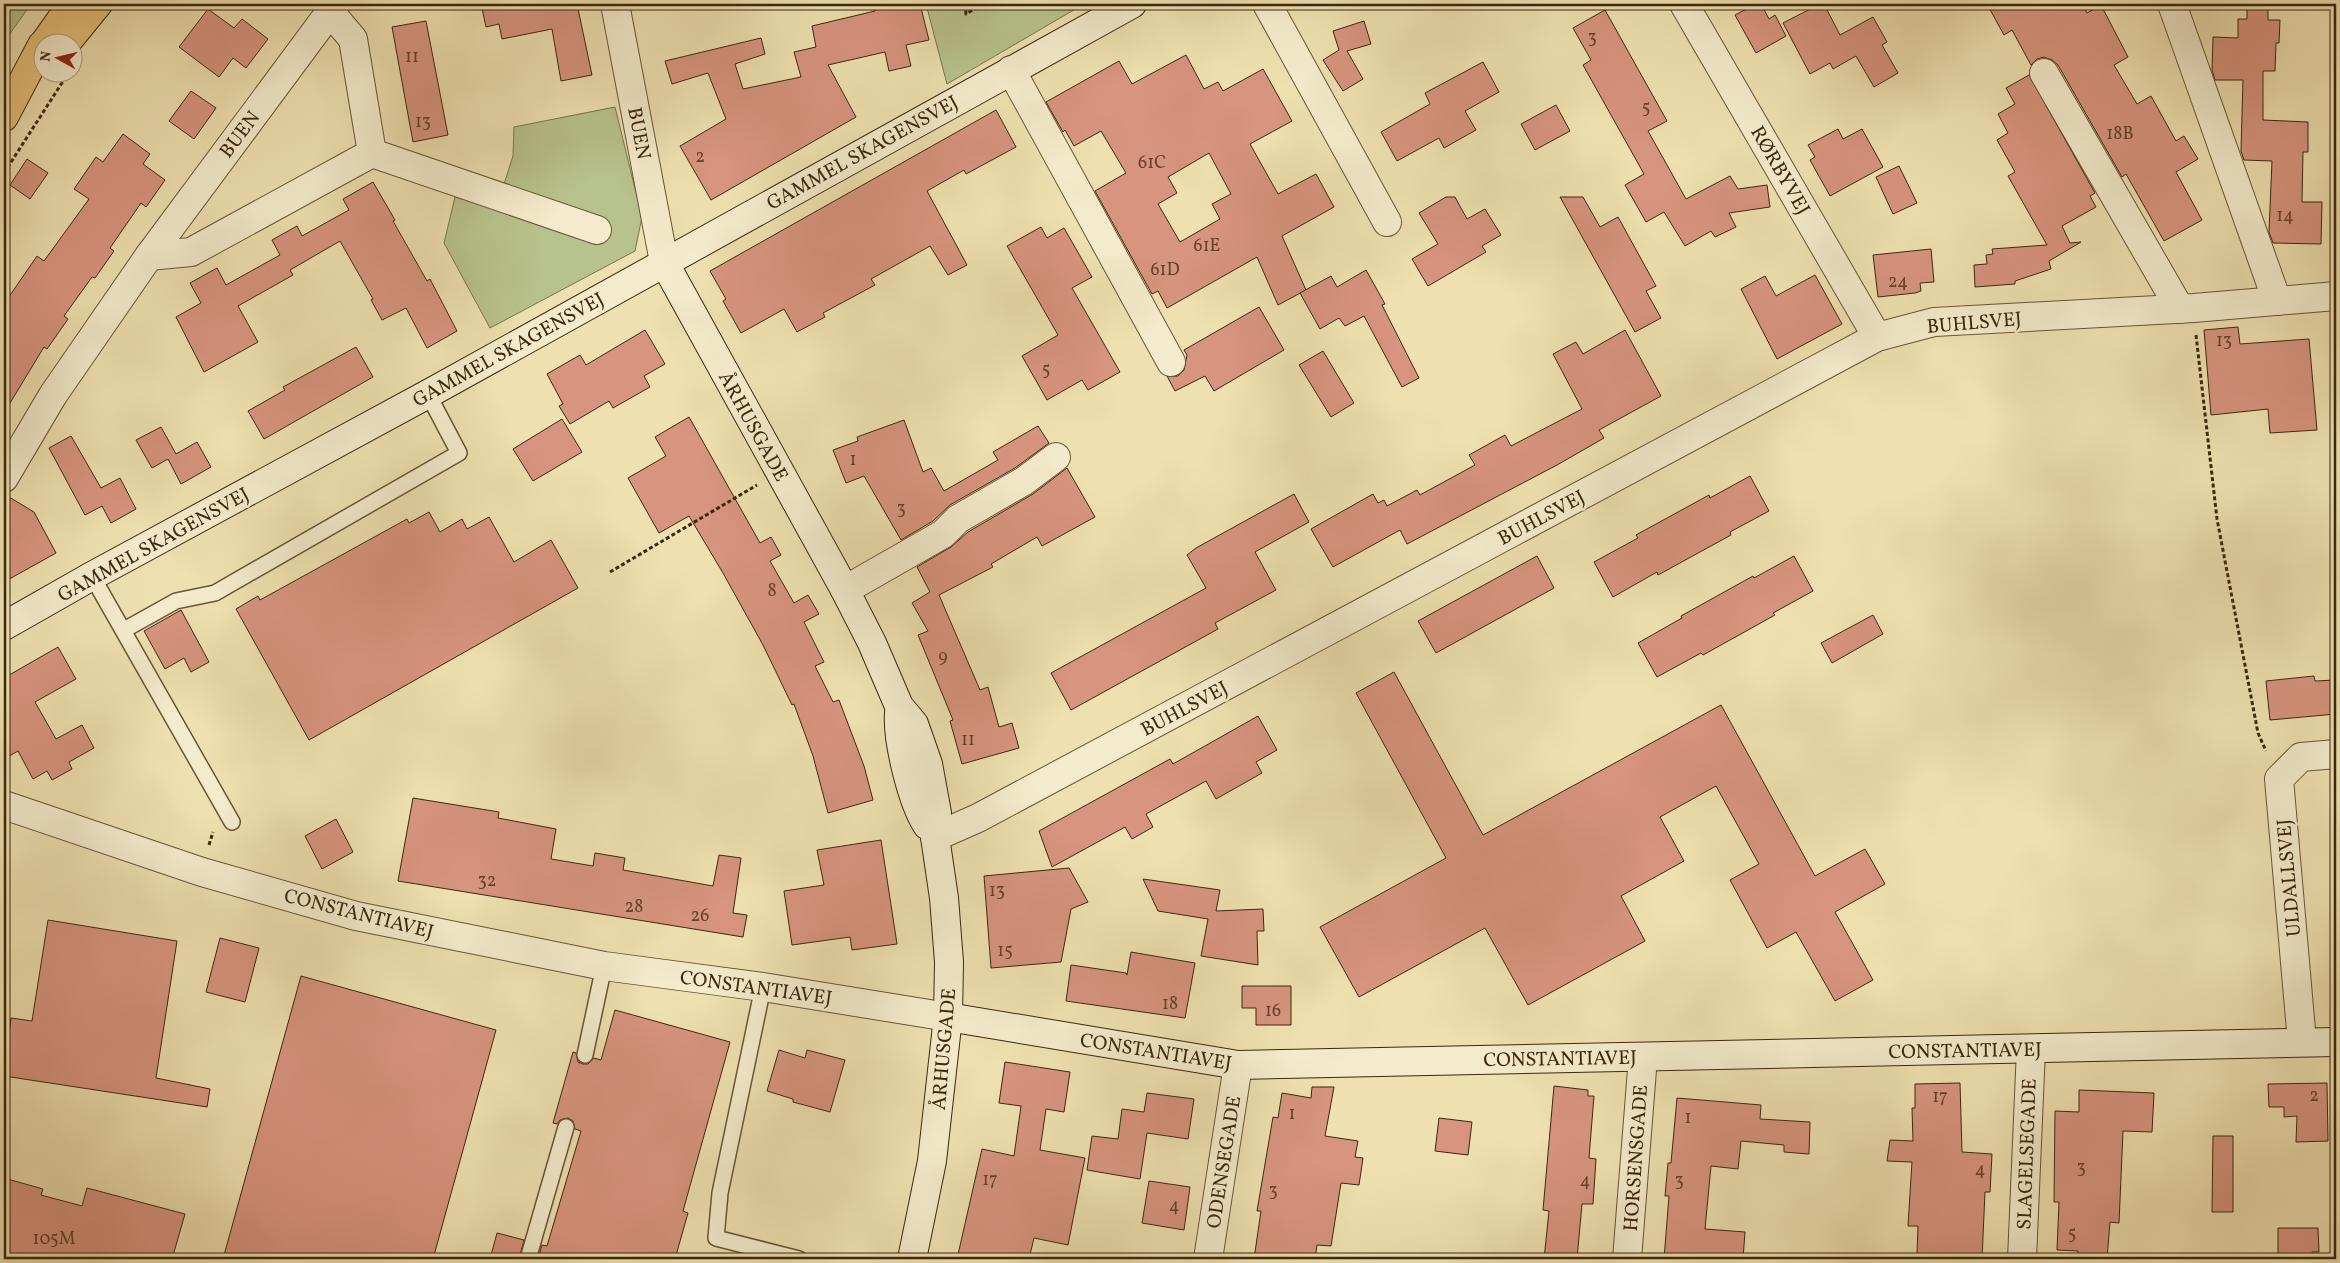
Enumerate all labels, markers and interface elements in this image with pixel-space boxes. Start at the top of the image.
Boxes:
house number: 3 [1587,26,1597,51]
north arrow [32,32,82,82]
house number: 11 [405,45,419,70]
text: N [36,50,57,63]
street label: GAMMEL SKAGENSVEJ [762,89,964,218]
house number: 5 [1642,96,1650,121]
street label: BUEN [619,105,657,162]
street label: BUEN [214,106,268,165]
house number: 13 [415,110,431,135]
street label: RØRBYVEJ [1742,121,1816,221]
house number: 18B [2106,122,2134,147]
house number: 2 [695,145,705,170]
house number: 61C [1138,151,1166,176]
house number: 14 [2276,204,2294,229]
house number: 61E [1194,234,1221,259]
house number: 61D [1150,258,1180,283]
house number: 24 [1888,270,1908,295]
street label: GAMMEL SKAGENSVEJ [408,286,610,415]
street label: BUHLSVEJ [1926,306,2023,342]
house number: 13 [2216,329,2232,354]
house number: 5 [1042,358,1050,383]
street label: ÅRHUSGADE [710,367,794,487]
house number: 1 [850,448,856,473]
street label: GAMMEL SKAGENSVEJ [53,481,255,610]
street label: BUHLSVEJ [1493,484,1591,553]
house number: 3 [896,497,906,522]
house number: 8 [767,579,777,604]
house number: 9 [938,645,948,670]
street label: BUHLSVEJ [1136,675,1234,744]
house number: 11 [961,728,975,753]
street label: ULDALLSVEJ [2271,818,2309,938]
house number: 32 [478,869,496,894]
house number: 13 [989,879,1005,904]
street label: CONSTANTIAVEJ [281,883,436,947]
house number: 28 [625,895,643,920]
house number: 26 [691,904,709,929]
house number: 15 [997,939,1013,964]
street label: CONSTANTIAVEJ [678,964,834,1014]
street label: ÅRHUSGADE [926,987,964,1111]
house number: 18 [1162,992,1178,1017]
house number: 16 [1265,999,1281,1024]
street label: CONSTANTIAVEJ [1078,1027,1234,1079]
street label: CONSTANTIAVEJ [1888,1037,2042,1067]
street label: CONSTANTIAVEJ [1483,1045,1637,1075]
street label: SLAGELSEGADE [2011,1078,2045,1230]
street label: HORSENSGADE [1618,1084,1656,1232]
house number: 2 [2309,1084,2319,1109]
house number: 17 [1932,1085,1948,1110]
street label: ODENSEGADE [1201,1094,1249,1231]
house number: 1 [1289,1102,1295,1127]
house number: 1 [1685,1106,1691,1131]
house number: 3 [2076,1156,2086,1181]
house number: 4 [1975,1158,1985,1183]
house number: 17 [982,1168,998,1193]
house number: 4 [1580,1169,1590,1194]
house number: 3 [1674,1169,1684,1194]
house number: 3 [1268,1179,1278,1204]
house number: 4 [1169,1194,1179,1219]
house number: 5 [2068,1222,2076,1247]
house number: 105M [32,1227,76,1252]

